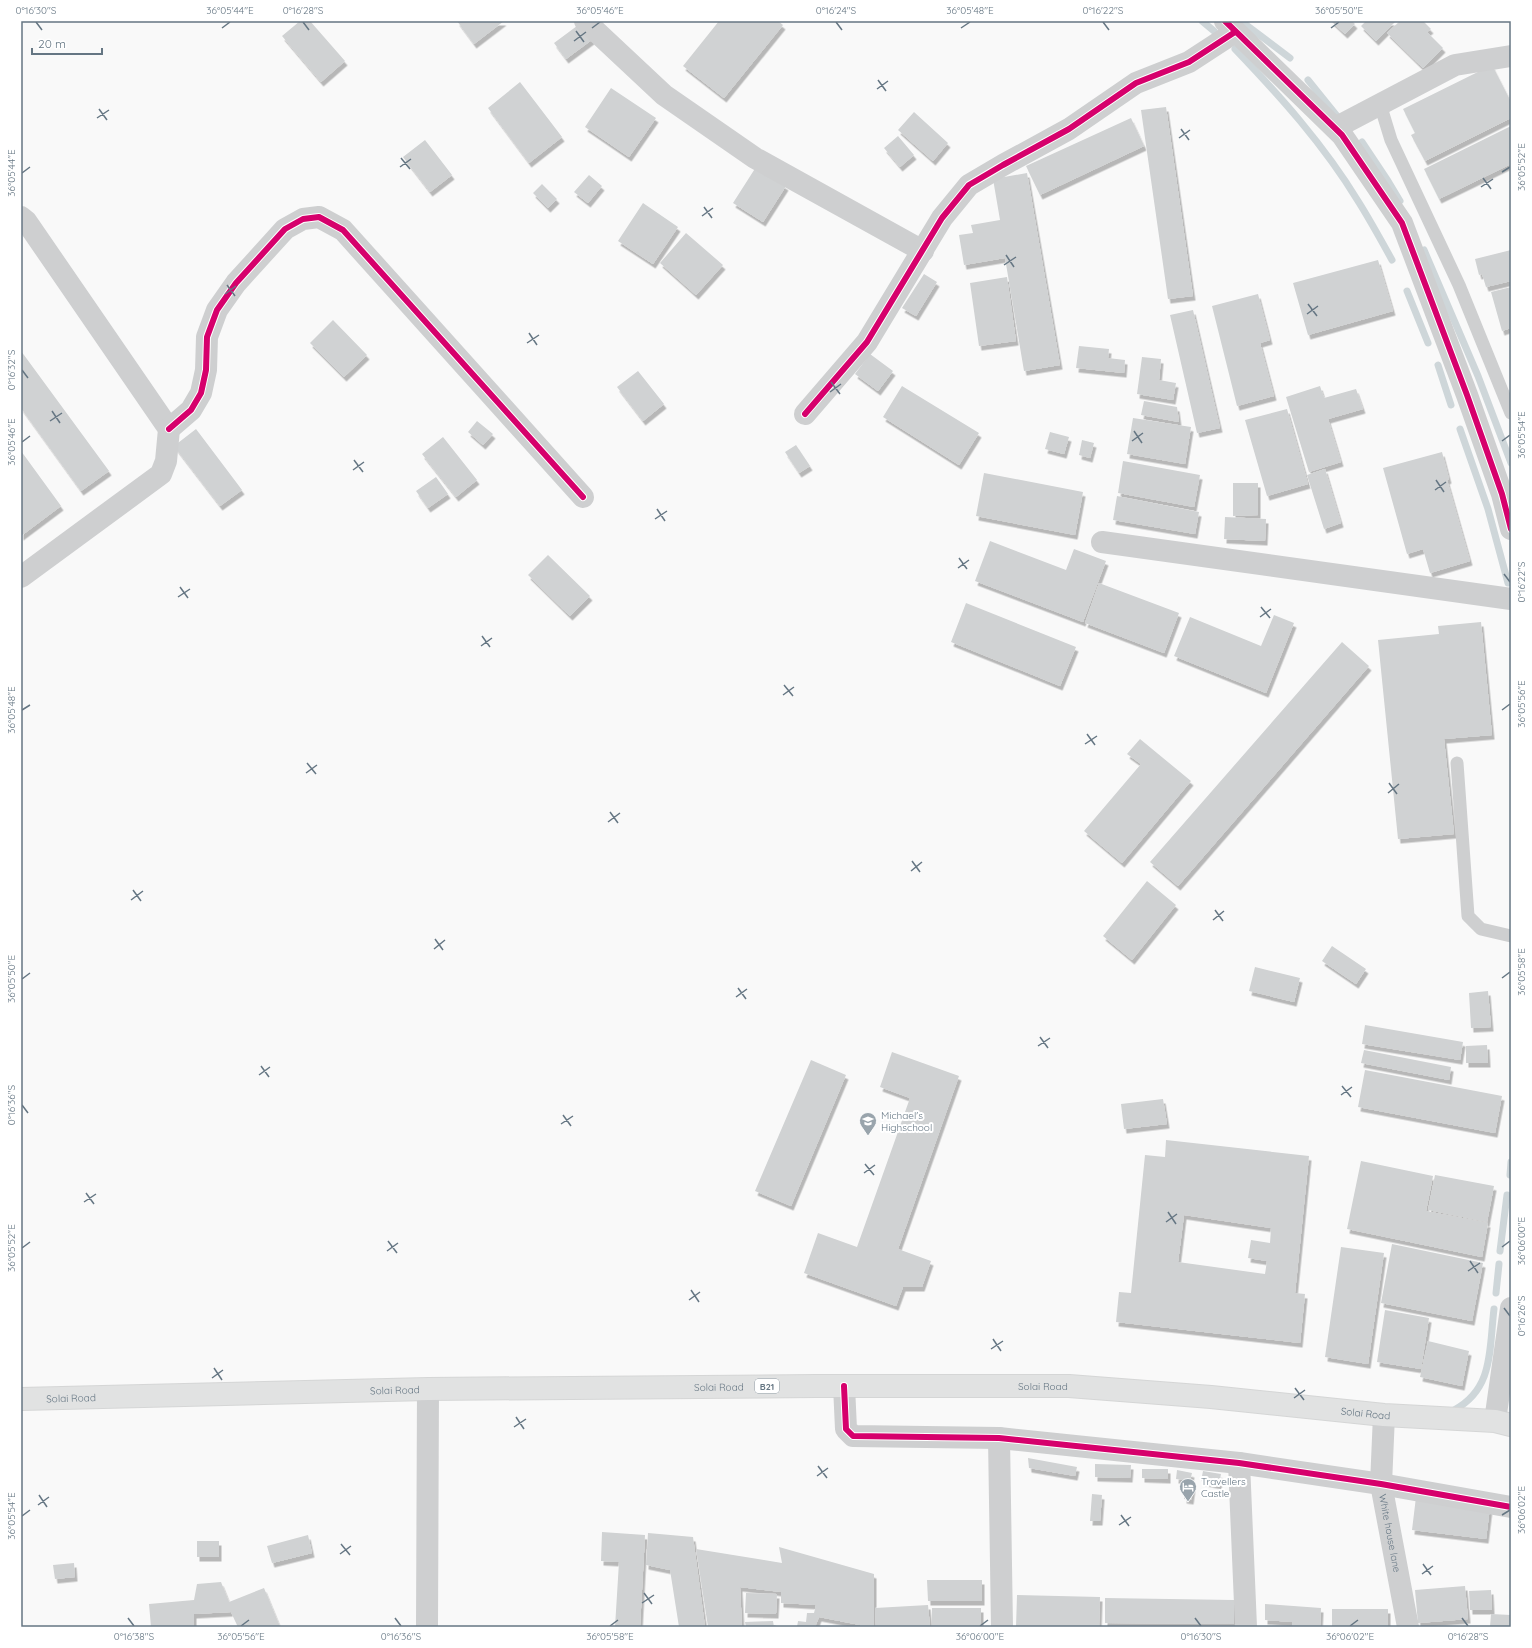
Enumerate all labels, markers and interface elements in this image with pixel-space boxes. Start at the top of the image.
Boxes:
text: 0°16'30"S [16,4,57,17]
text: 36°05'44"E [206,4,254,17]
text: 0°16'28"S [283,4,324,17]
text: 36°05'46"E [576,4,624,17]
text: 0°16'24"S [816,4,857,17]
text: 36°05'48"E [946,4,994,17]
text: 0°16'22"S [1083,4,1124,17]
text: 36°05'50"E [1315,4,1363,17]
scale bar [32,30,102,56]
text: 20 m [38,36,66,51]
text: 36°05'52"E [1515,143,1528,191]
text: 36°05'44"E [5,149,18,197]
text: 0°16'32"S [5,349,18,390]
text: 36°05'54"E [1515,411,1528,459]
text: 36°05'46"E [5,418,18,466]
text: 0°16'22"S [1515,561,1528,602]
text: 36°05'56"E [1515,680,1528,728]
text: 36°05'48"E [5,686,18,734]
text: 36°05'58"E [1515,948,1528,996]
text: 36°05'50"E [5,955,18,1003]
text: 0°16'36"S [5,1084,18,1125]
place label: Michael's Highschool [881,1109,932,1134]
school or university icon: Michael's Highschool [858,1111,878,1136]
text: 36°06'00"E [1515,1216,1528,1265]
text: 36°05'52"E [5,1224,18,1272]
text: 0°16'26"S [1515,1295,1528,1336]
road number: B21 [755,1379,779,1393]
street label: Solai Road [694,1380,744,1393]
street label: Solai Road [1018,1380,1068,1393]
street label: Solai Road [370,1383,420,1397]
street label: Solai Road [46,1391,96,1405]
street label: Solai Road [1340,1404,1391,1422]
place label: Travellers Castle [1201,1475,1246,1500]
hotel icon: Travellers Castle [1178,1477,1198,1502]
text: 36°06'02"E [1515,1486,1528,1534]
text: 36°05'54"E [5,1492,18,1540]
street label: White house lane [1376,1493,1404,1574]
text: 0°16'38"S [114,1630,155,1643]
text: 36°05'56"E [217,1630,265,1643]
text: 0°16'36"S [381,1630,422,1643]
text: 36°05'58"E [586,1630,634,1643]
text: 36°06'00"E [956,1630,1005,1643]
text: 0°16'30"S [1181,1630,1222,1643]
text: 36°06'02"E [1326,1630,1374,1643]
text: 0°16'28"S [1448,1630,1489,1643]

